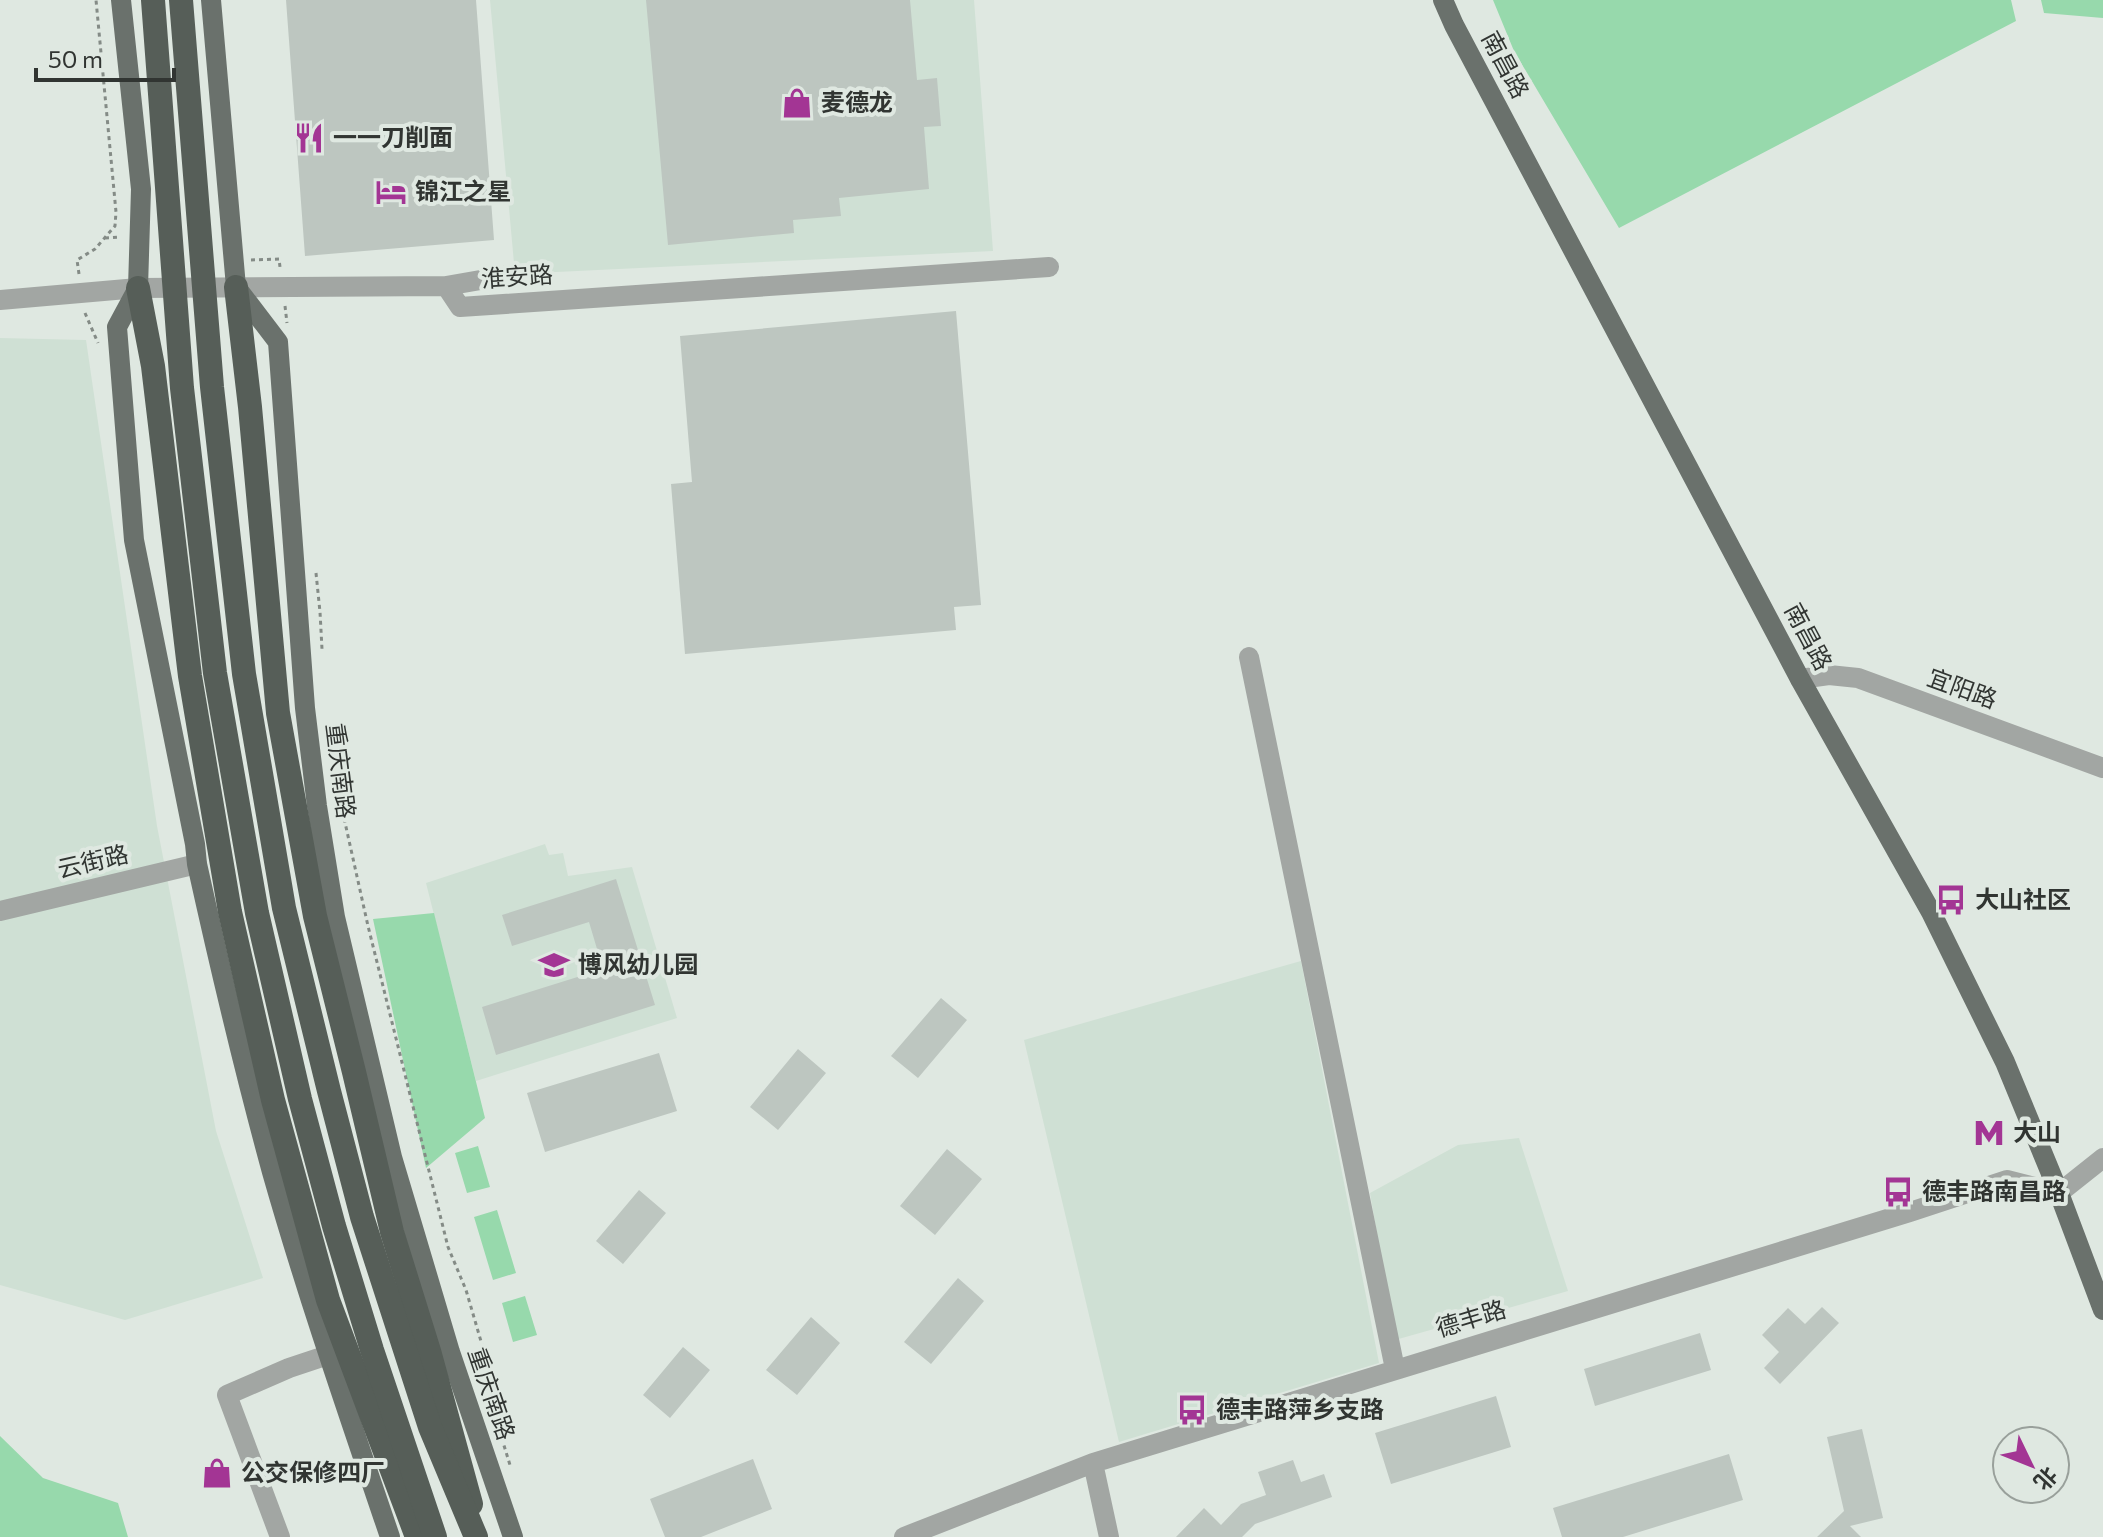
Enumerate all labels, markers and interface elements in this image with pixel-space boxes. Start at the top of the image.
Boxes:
street label: 南昌路 [1477,26,1536,103]
scale bar [36,32,174,82]
text: 50 m [48,44,103,73]
shop icon: 麦德龙 [780,86,814,120]
place label: 麦德龙 [821,87,893,116]
restaurant icon: 一一刀削面 [292,121,326,155]
place label: 一一刀削面 [333,122,453,151]
hotel icon: 锦江之星 [374,175,408,209]
place label: 锦江之星 [415,176,511,205]
street label: 淮安路 [480,259,554,292]
street label: 南昌路 [1780,598,1839,675]
street label: 宜阳路 [1924,662,2001,714]
street label: 重庆南路 [321,721,362,820]
street label: 云街路 [54,838,131,883]
bus stop icon: 大山社区 [1934,883,1968,917]
place label: 大山社区 [1975,884,2071,913]
school or university icon: 博风幼儿园 [537,948,571,982]
place label: 博风幼儿园 [578,949,698,978]
metro station icon: 大山 [1972,1116,2006,1150]
place label: 大山 [2013,1117,2061,1146]
bus stop icon: 德丰路南昌路 [1881,1175,1915,1209]
place label: 德丰路南昌路 [1922,1176,2066,1205]
street label: 德丰路 [1432,1293,1509,1342]
street label: 重庆南路 [463,1343,522,1444]
bus stop icon: 德丰路萍乡支路 [1175,1393,1209,1427]
place label: 德丰路萍乡支路 [1216,1394,1384,1423]
north arrow [1991,1425,2071,1505]
shop icon: 公交保修四厂 [200,1456,234,1490]
place label: 公交保修四厂 [241,1457,385,1486]
text: 北 [2029,1462,2063,1496]

